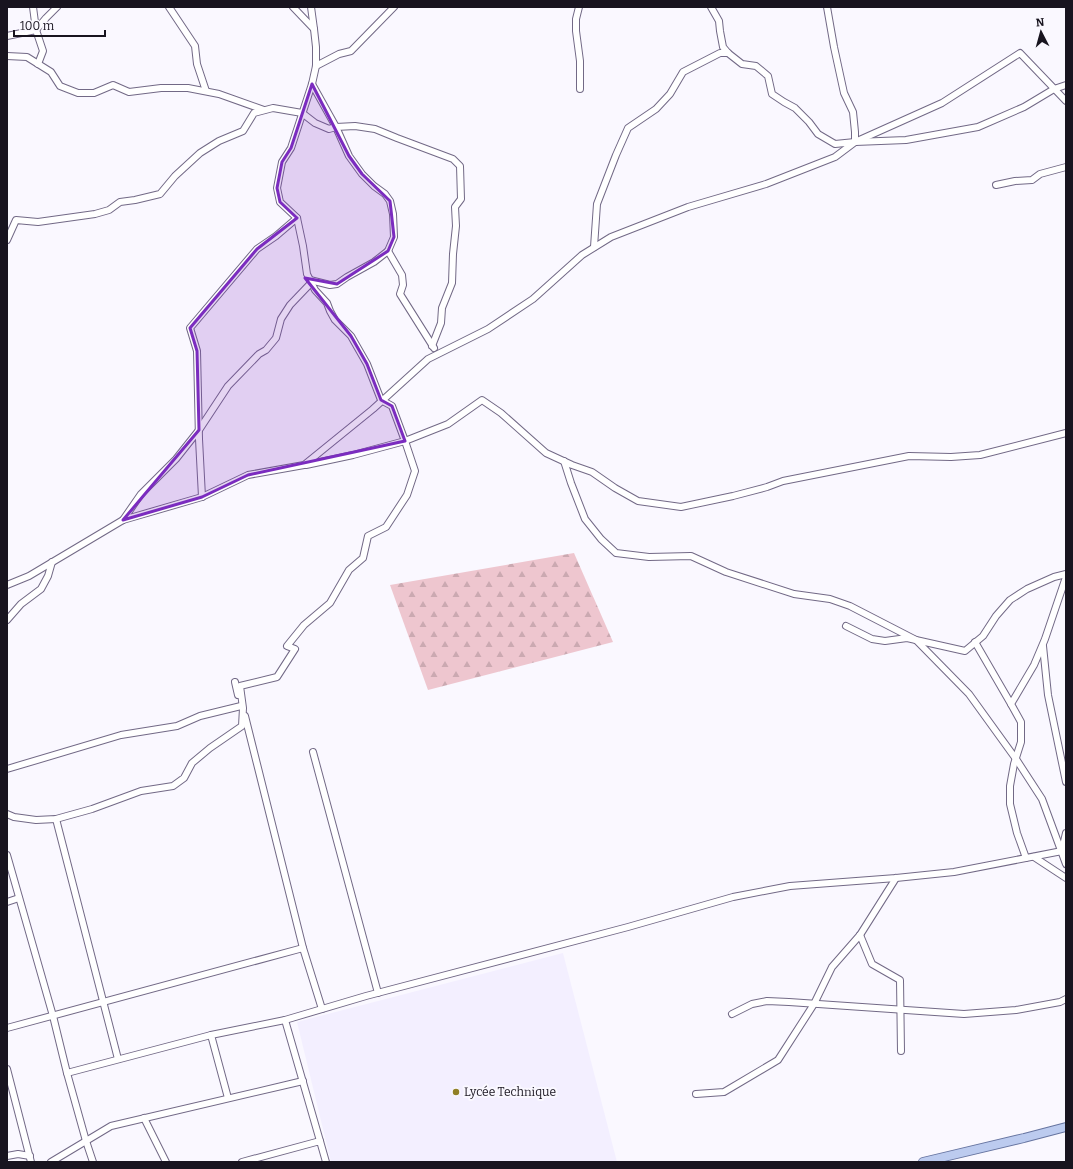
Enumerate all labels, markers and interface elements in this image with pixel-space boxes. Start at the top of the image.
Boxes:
scale bar [14,12,105,38]
north arrow [1021,12,1061,52]
text: N [1035,16,1045,29]
text: 100 m [20,19,55,33]
place label: Lycée Technique [464,1085,556,1099]
marker: Lycée Technique [451,1087,461,1097]

